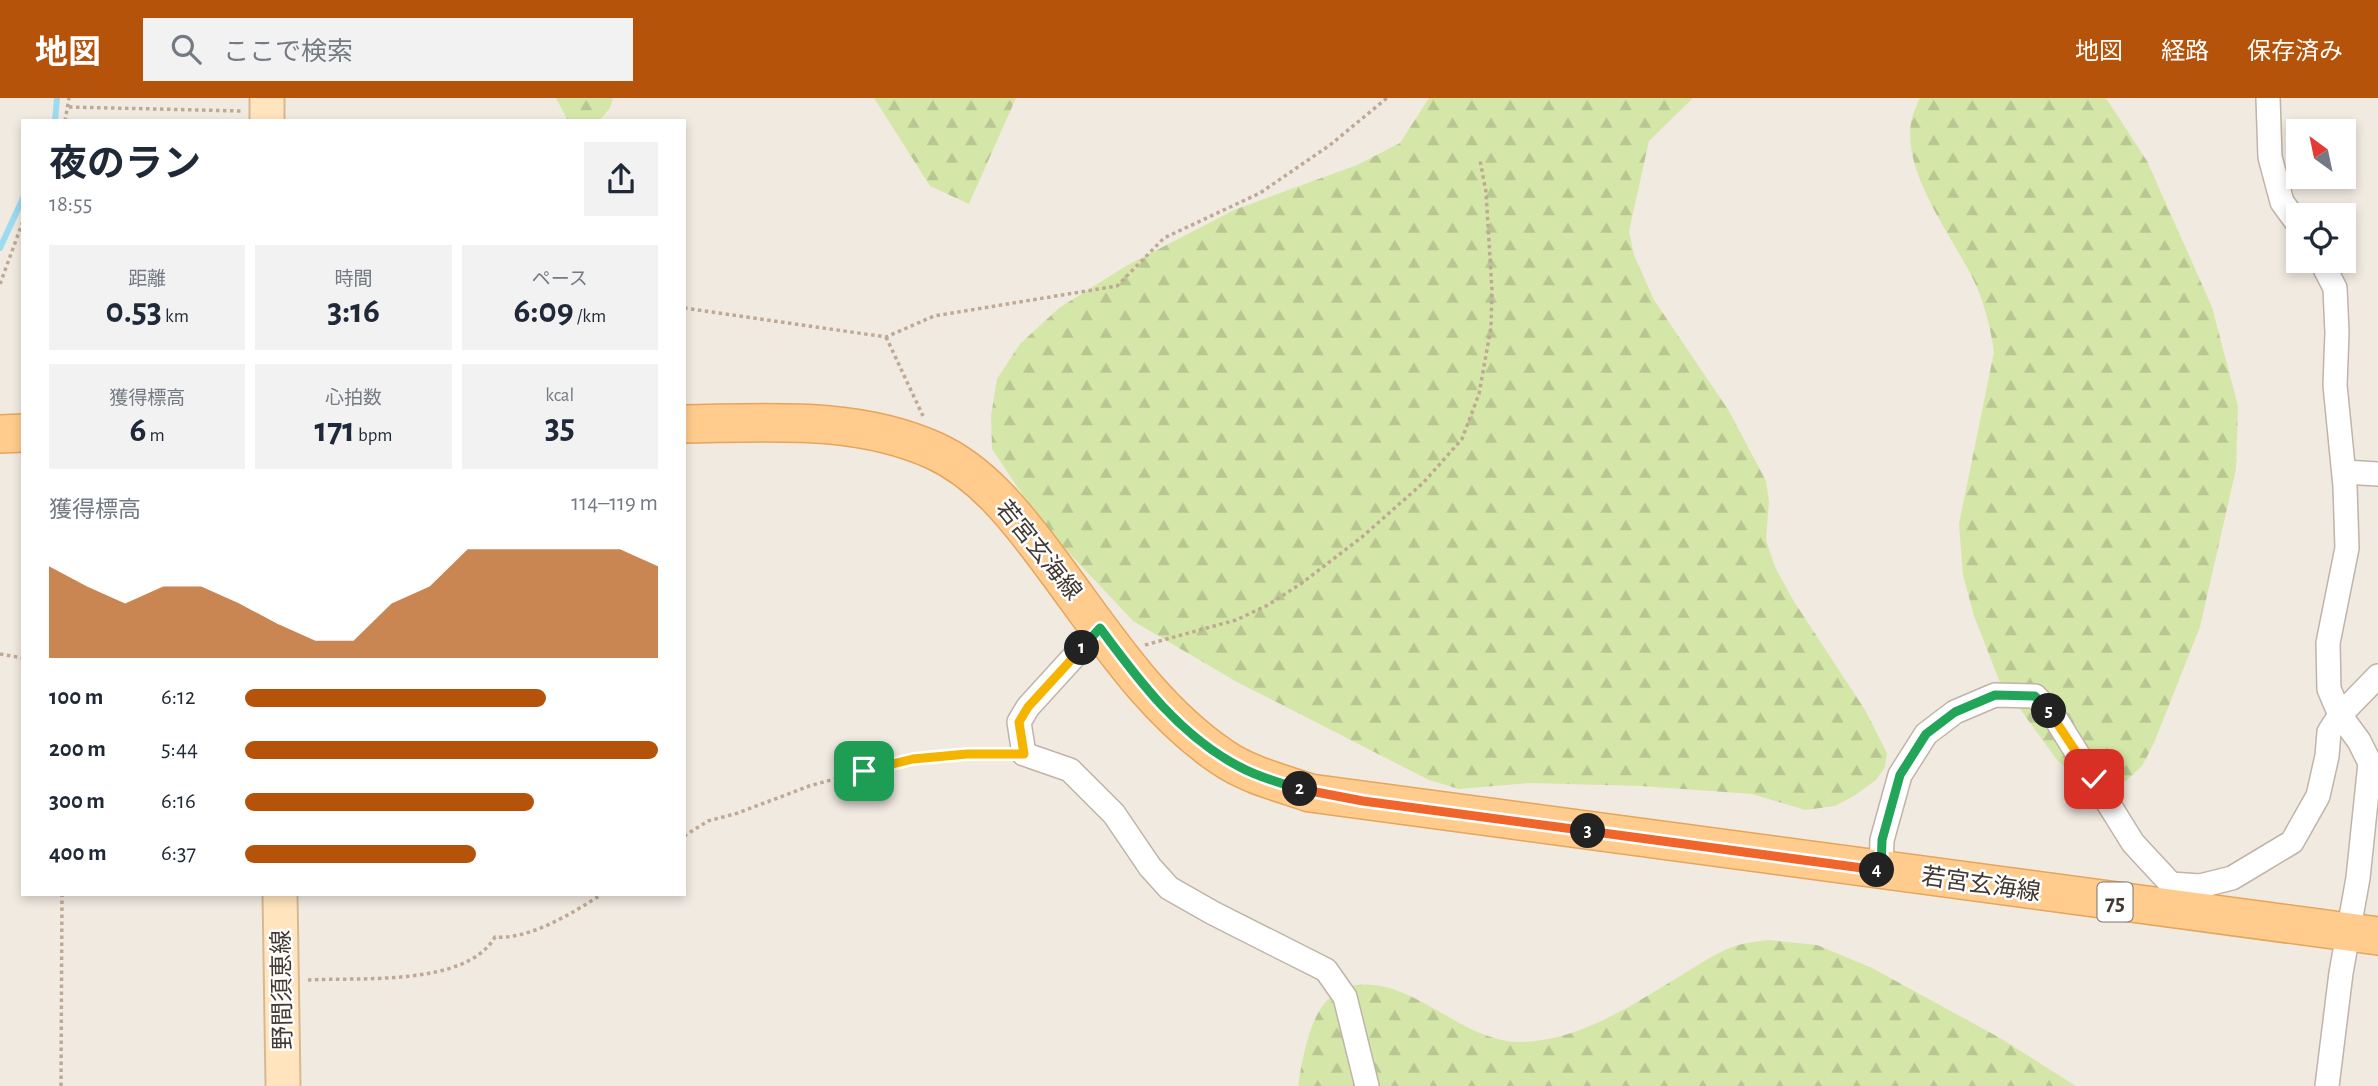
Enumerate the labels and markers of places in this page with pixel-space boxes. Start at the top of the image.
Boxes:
pin: 1 [1064,630,1100,666]
pin: 5 [2032,694,2066,728]
pin [834,741,894,801]
pin [2064,749,2124,809]
pin: 2 [1282,772,1318,806]
pin: 3 [1570,814,1606,848]
pin: 4 [1860,852,1895,888]

